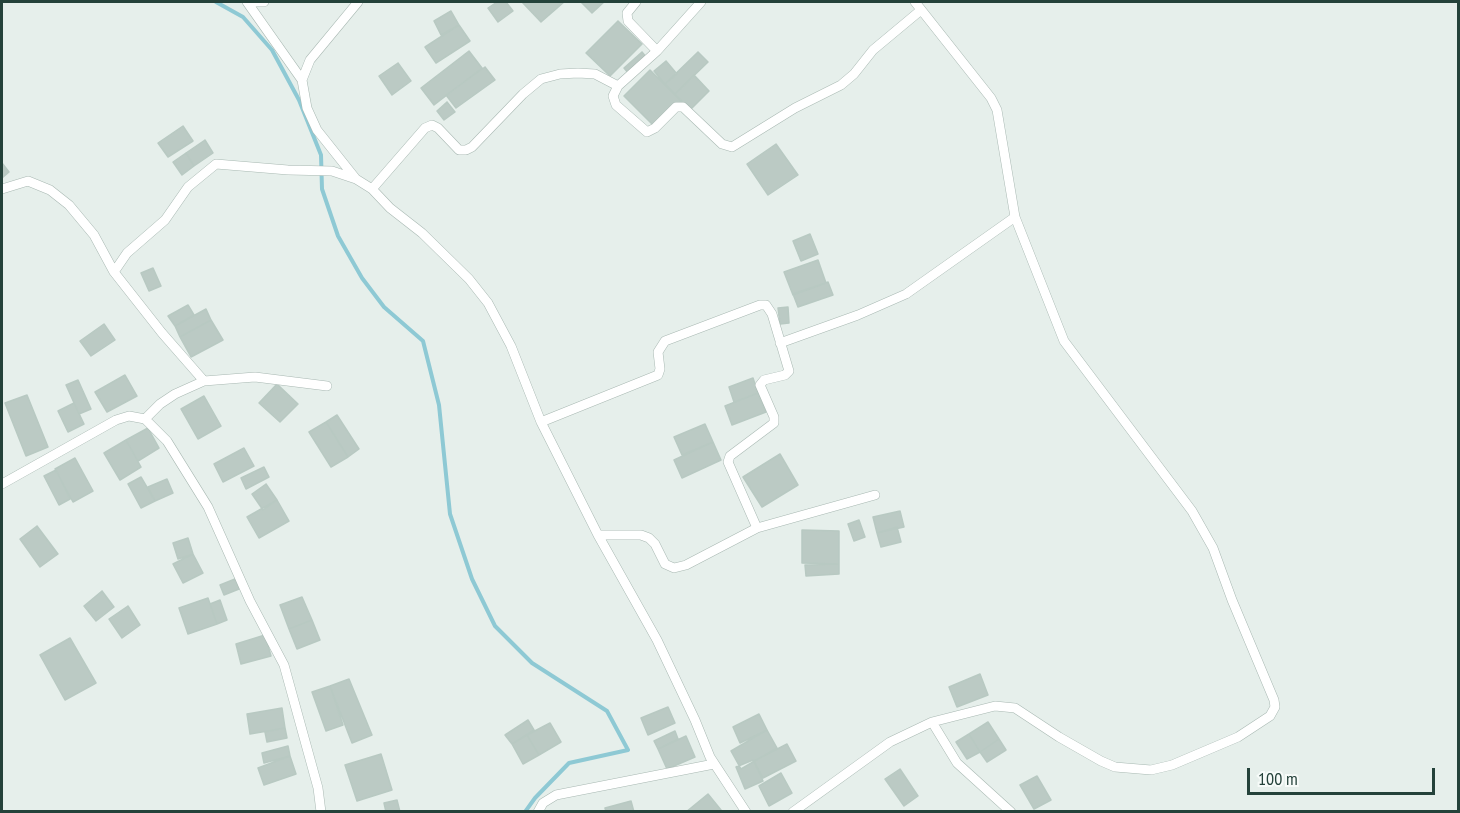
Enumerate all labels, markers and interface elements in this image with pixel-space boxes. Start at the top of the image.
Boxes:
scale bar [1250,756,1438,794]
text: 100 m [1258,767,1298,790]

